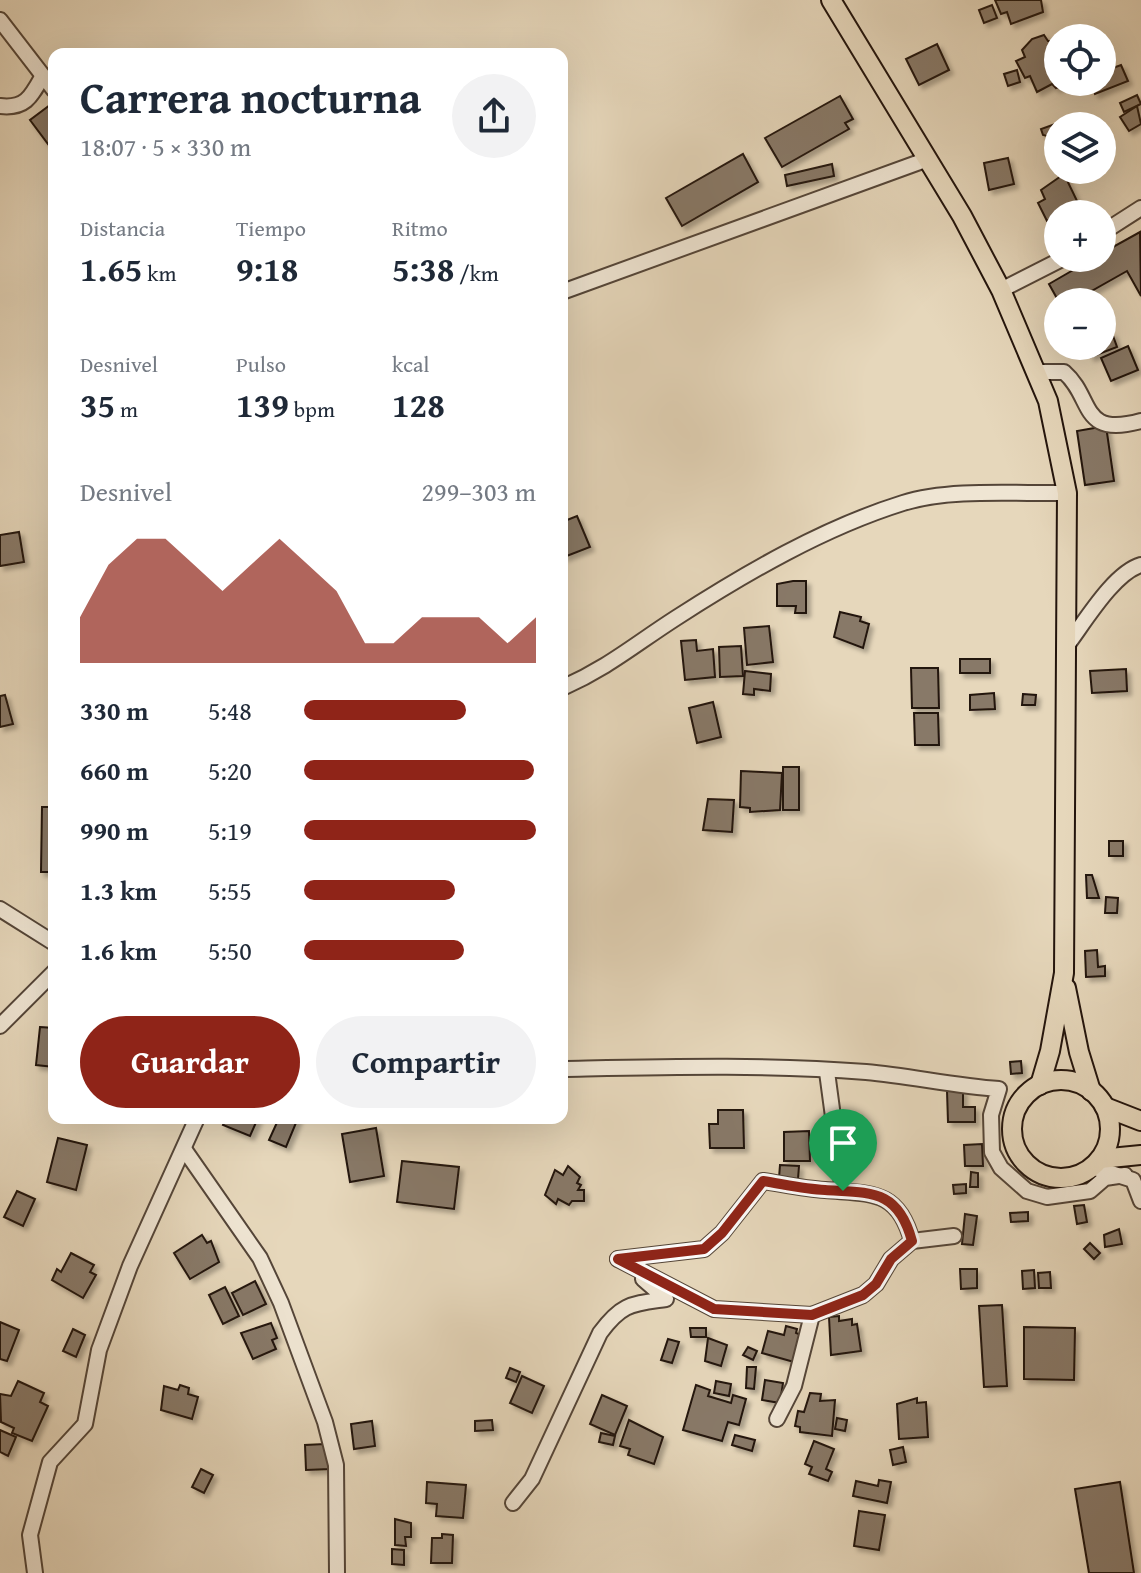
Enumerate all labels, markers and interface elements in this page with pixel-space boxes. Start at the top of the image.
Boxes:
map controls [1044,24,1116,360]
button: locate [1044,24,1116,96]
text: Carrera nocturna [80,65,421,129]
button: share [452,74,536,158]
button: layers [1044,112,1116,184]
text: 18:07 · 5 × 330 m [80,127,251,166]
button: + [1044,200,1116,272]
text: Distancia [80,212,165,244]
text: Tiempo [236,212,306,244]
text: Ritmo [392,212,448,244]
text: 1.65 [80,244,142,293]
text: 9:18 [236,244,298,293]
text: 5:38 [392,244,454,293]
text: km [142,257,176,289]
text: /km [454,257,499,289]
button: − [1044,288,1116,360]
text: Desnivel [80,348,158,380]
text: Pulso [236,348,286,380]
text: kcal [392,348,430,380]
text: 35 [80,380,115,429]
text: 139 [236,380,289,429]
text: 128 [392,380,445,429]
text: m [115,393,138,425]
text: bpm [289,393,335,425]
text: Desnivel [80,472,172,511]
text: 299–303 m [422,472,536,511]
text: 330 m [80,691,148,730]
text: 5:48 [208,691,252,730]
text: 660 m [80,751,148,790]
text: 5:20 [208,751,252,790]
text: 990 m [80,811,148,850]
text: 5:19 [208,811,252,850]
text: 1.3 km [80,871,157,910]
text: 5:55 [208,871,252,910]
text: 1.6 km [80,931,157,970]
text: 5:50 [208,931,252,970]
button: Guardar [80,1016,300,1108]
button: Compartir [316,1016,536,1108]
pin [809,1109,877,1191]
icon: arrive [821,1121,865,1165]

